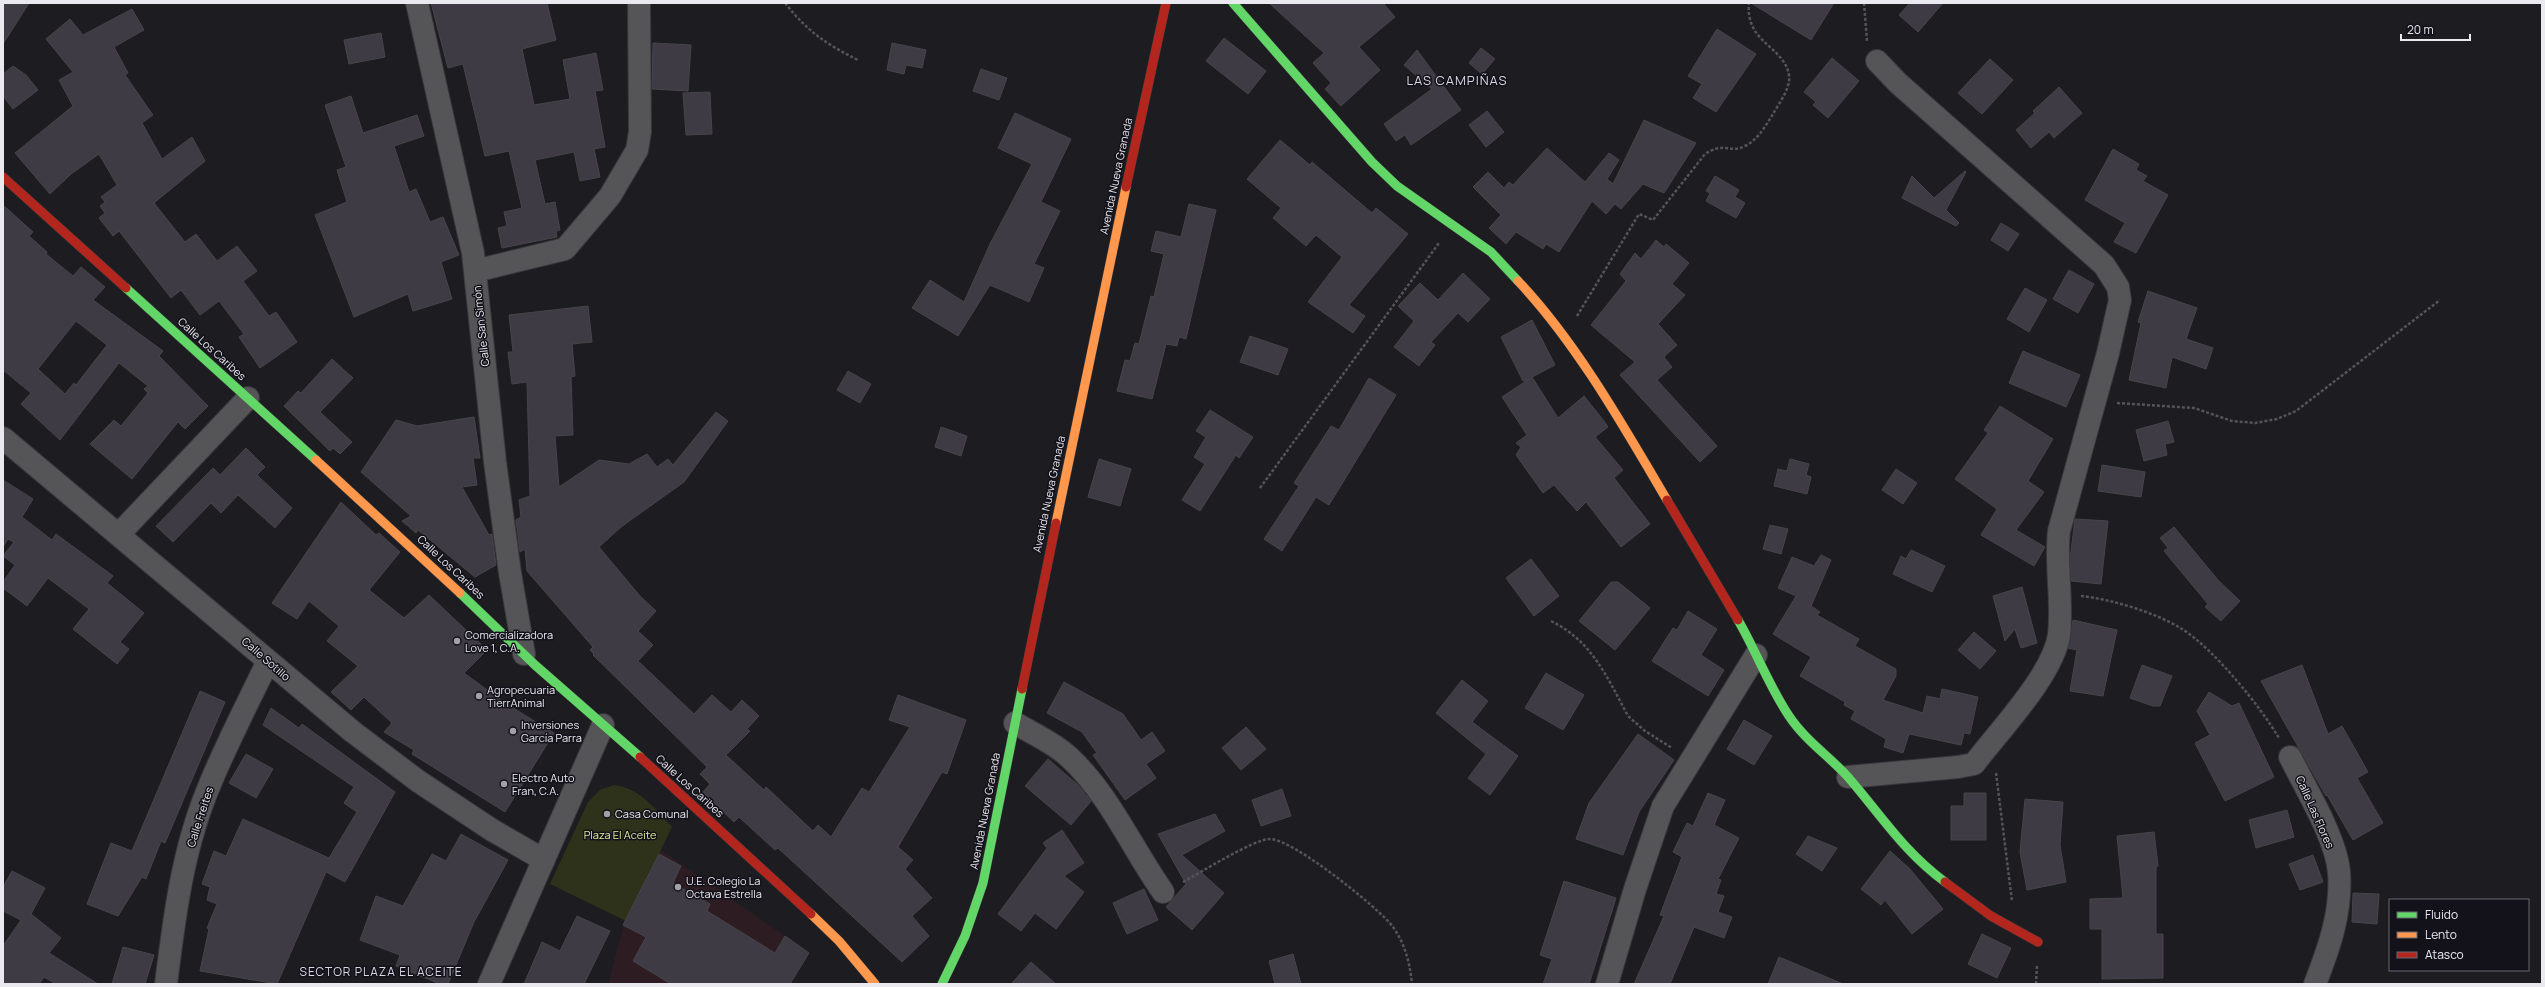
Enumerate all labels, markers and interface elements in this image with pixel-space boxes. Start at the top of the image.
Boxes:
scale bar [2401,16,2470,42]
text: 20 m [2407,21,2434,38]
district label: LAS CAMPIÑAS [1406,71,1508,89]
street label: Avenida Nueva Granada [1096,116,1135,236]
street label: Calle San Simón [469,285,492,367]
street label: Calle Los Caribes [175,314,250,383]
street label: Avenida Nueva Granada [1029,434,1068,554]
street label: Calle Los Caribes [414,531,488,602]
place label: Comercializadora Love 1, C.A. [465,627,553,655]
street label: Calle Sotillo [239,633,294,684]
marker: Comercializadora Love 1, C.A. [452,636,462,646]
place label: Agropecuaria TierrAnimal [487,682,555,710]
marker: Agropecuaria TierrAnimal [474,691,484,701]
place label: Inversiones García Parra [521,717,582,745]
marker: Inversiones García Parra [508,726,518,736]
street label: Calle Los Caribes [653,751,728,820]
street label: Avenida Nueva Granada [966,751,1003,871]
place label: Electro Auto Fran, C.A. [512,770,575,798]
street label: Calle Las Flores [2293,773,2338,851]
marker: Electro Auto Fran, C.A. [499,779,509,789]
street label: Calle Freites [183,785,216,849]
place label: Casa Comunal [615,806,689,821]
marker: Casa Comunal [602,809,612,819]
park label: Plaza El Aceite [584,827,657,842]
place label: U.E. Colegio La Octava Estrella [686,873,762,901]
marker: U.E. Colegio La Octava Estrella [673,882,683,892]
legend [2389,899,2529,971]
text: Fluido [2425,906,2458,923]
text: Lento [2425,926,2457,943]
text: Atasco [2425,946,2464,963]
district label: SECTOR PLAZA EL ACEITE [299,963,463,980]

